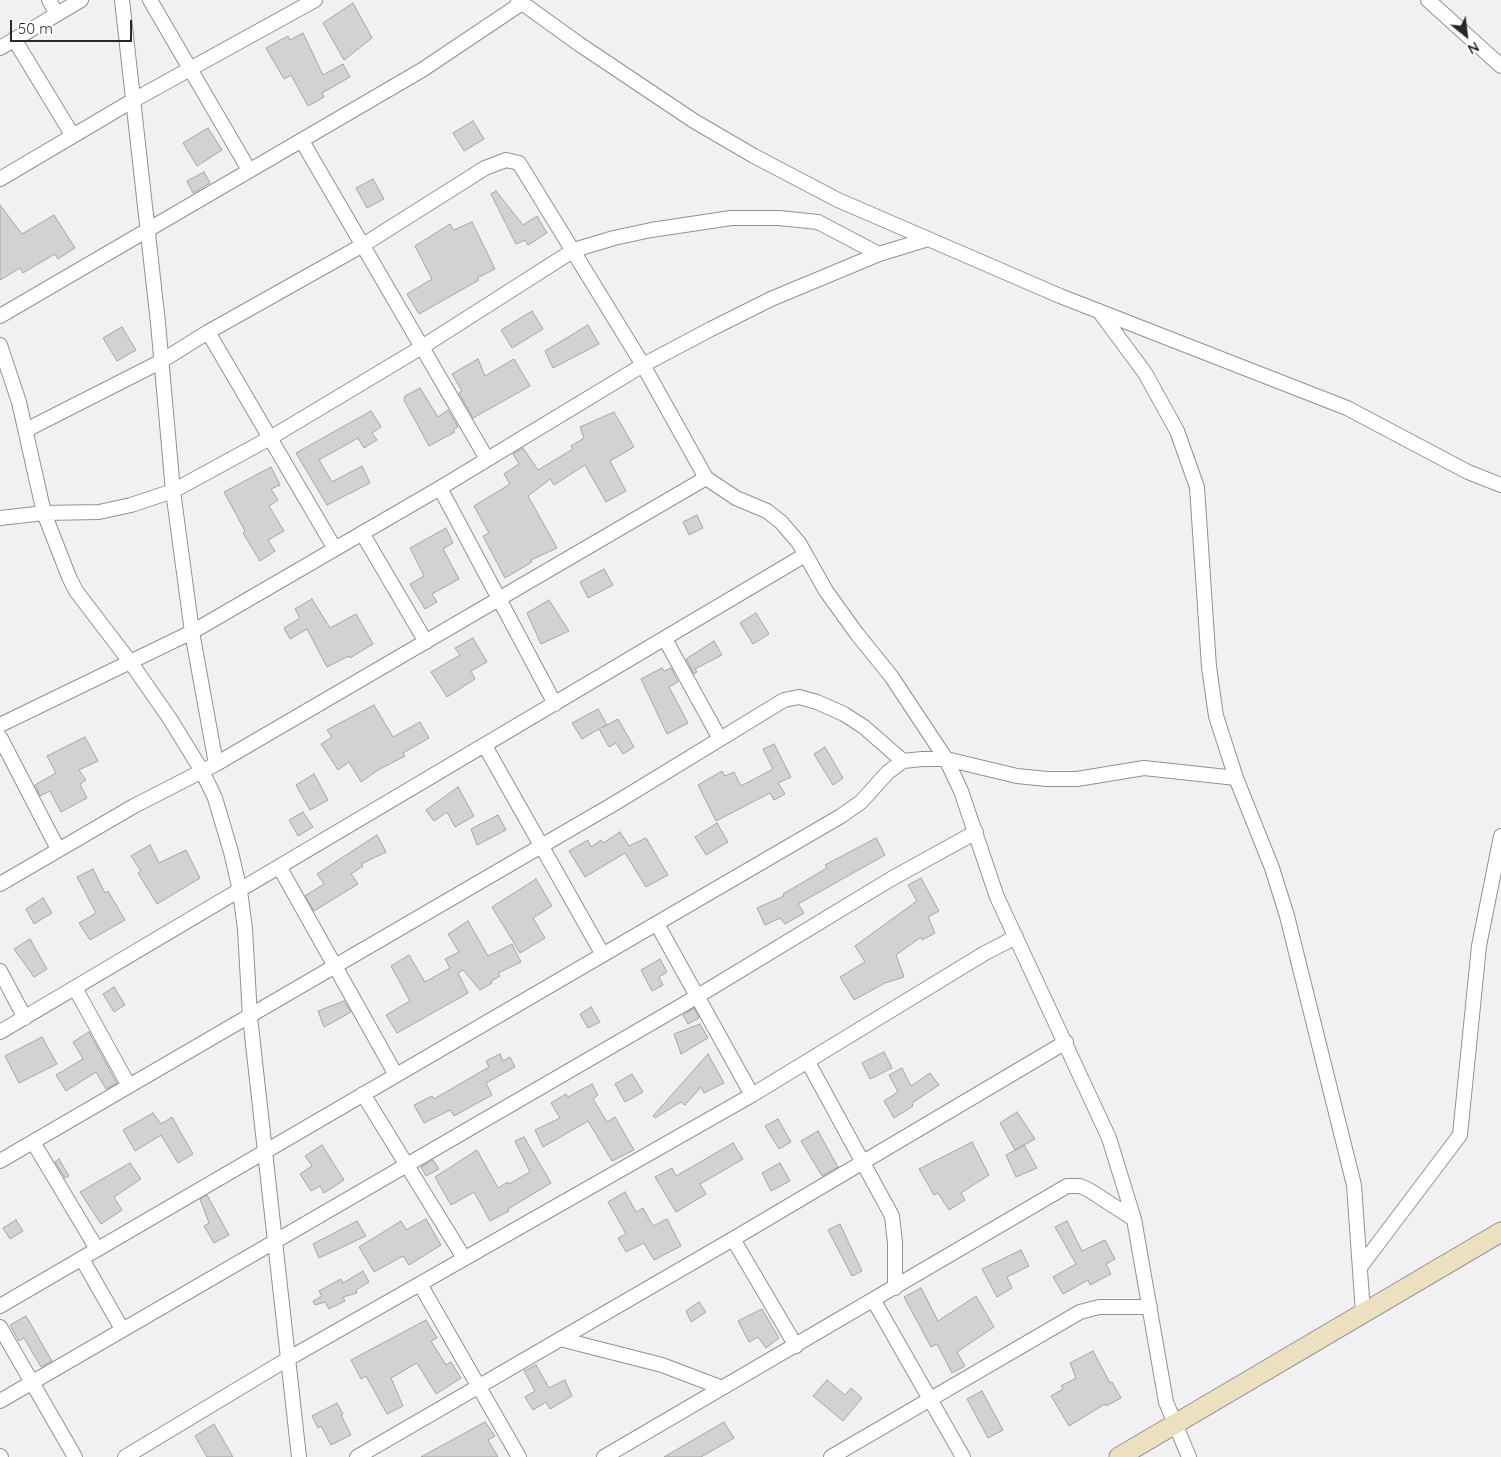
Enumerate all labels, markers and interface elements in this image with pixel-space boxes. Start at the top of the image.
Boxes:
scale bar [12,10,135,42]
north arrow [1441,10,1491,60]
text: 50 m [18,19,53,38]
text: N [1464,38,1482,58]

